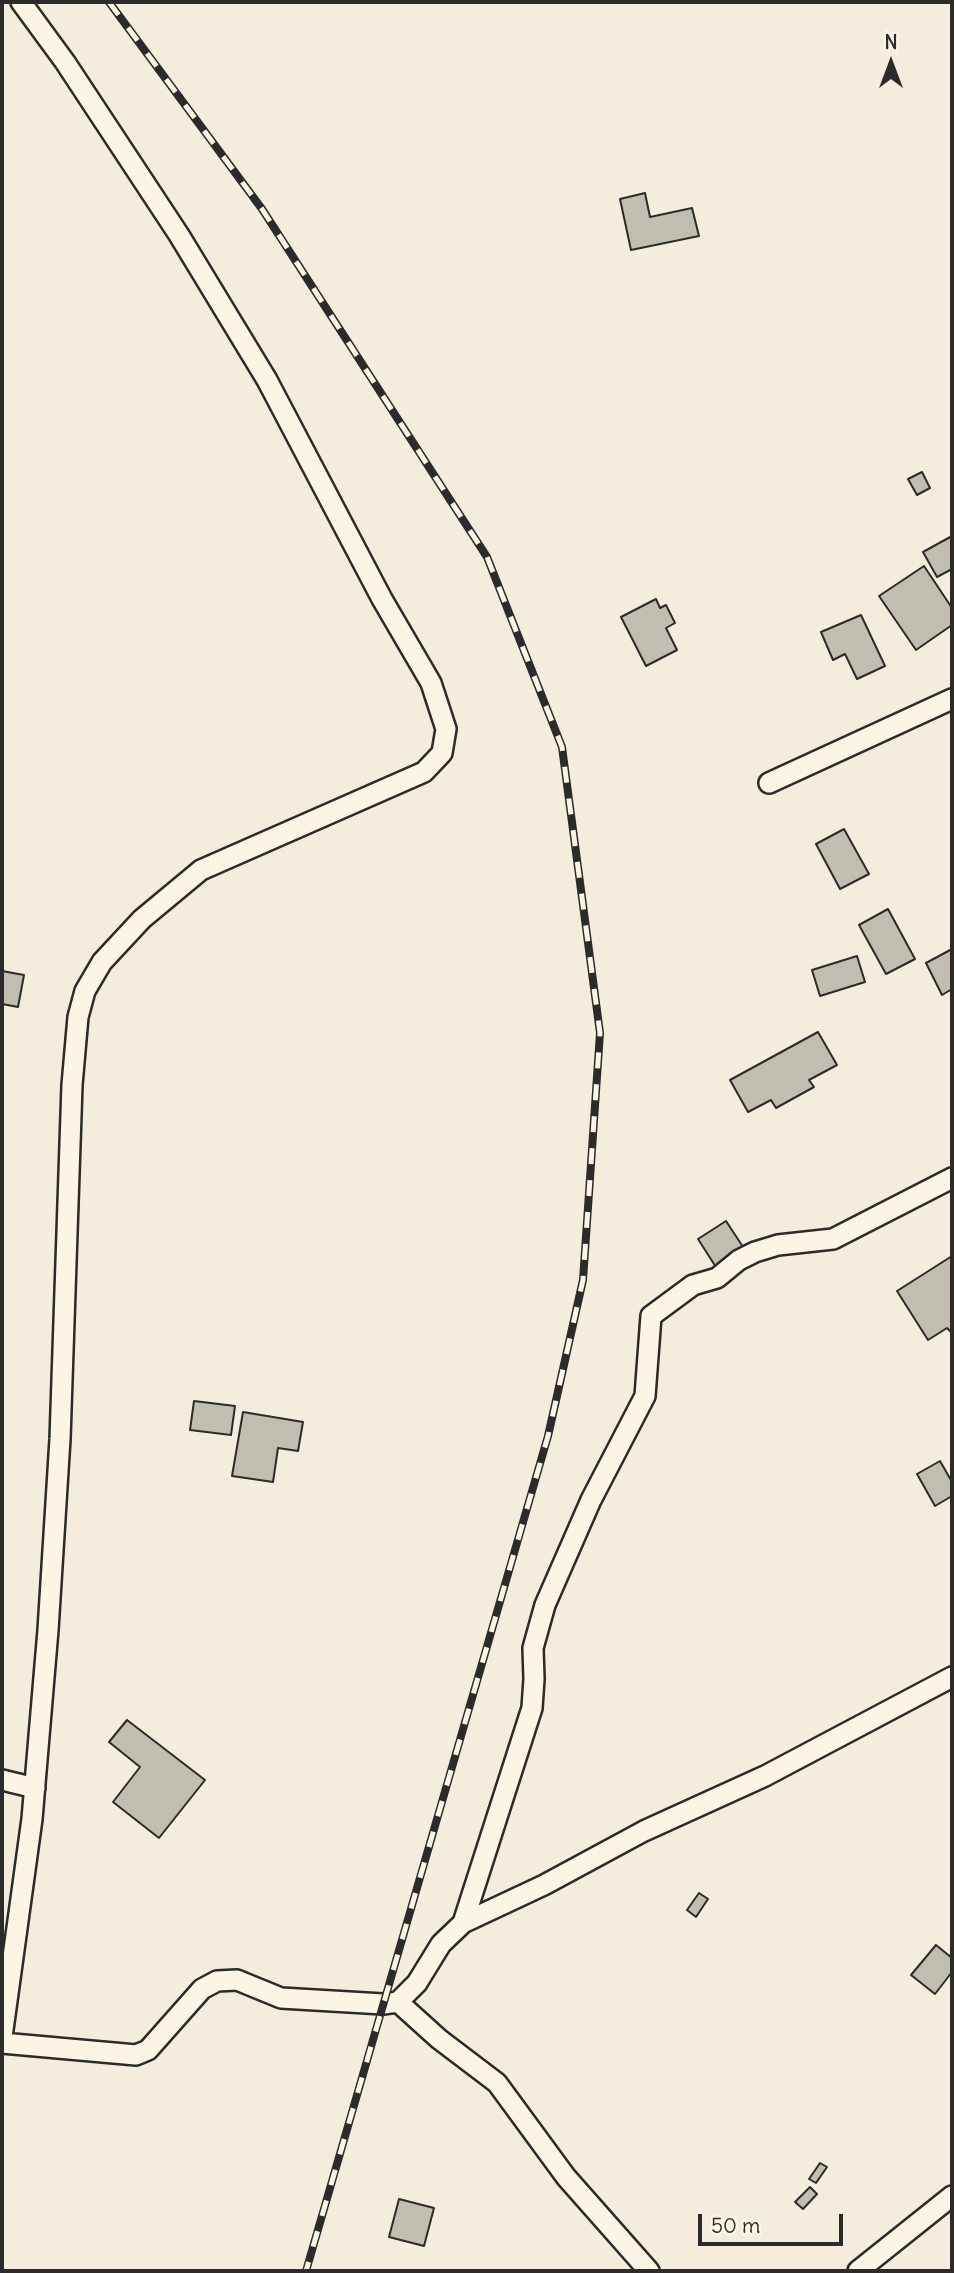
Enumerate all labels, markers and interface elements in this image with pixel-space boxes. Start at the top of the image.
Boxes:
north arrow [856,28,926,98]
text: N [884,30,898,54]
scale bar [702,2200,847,2244]
text: 50 m [711,2212,760,2239]

